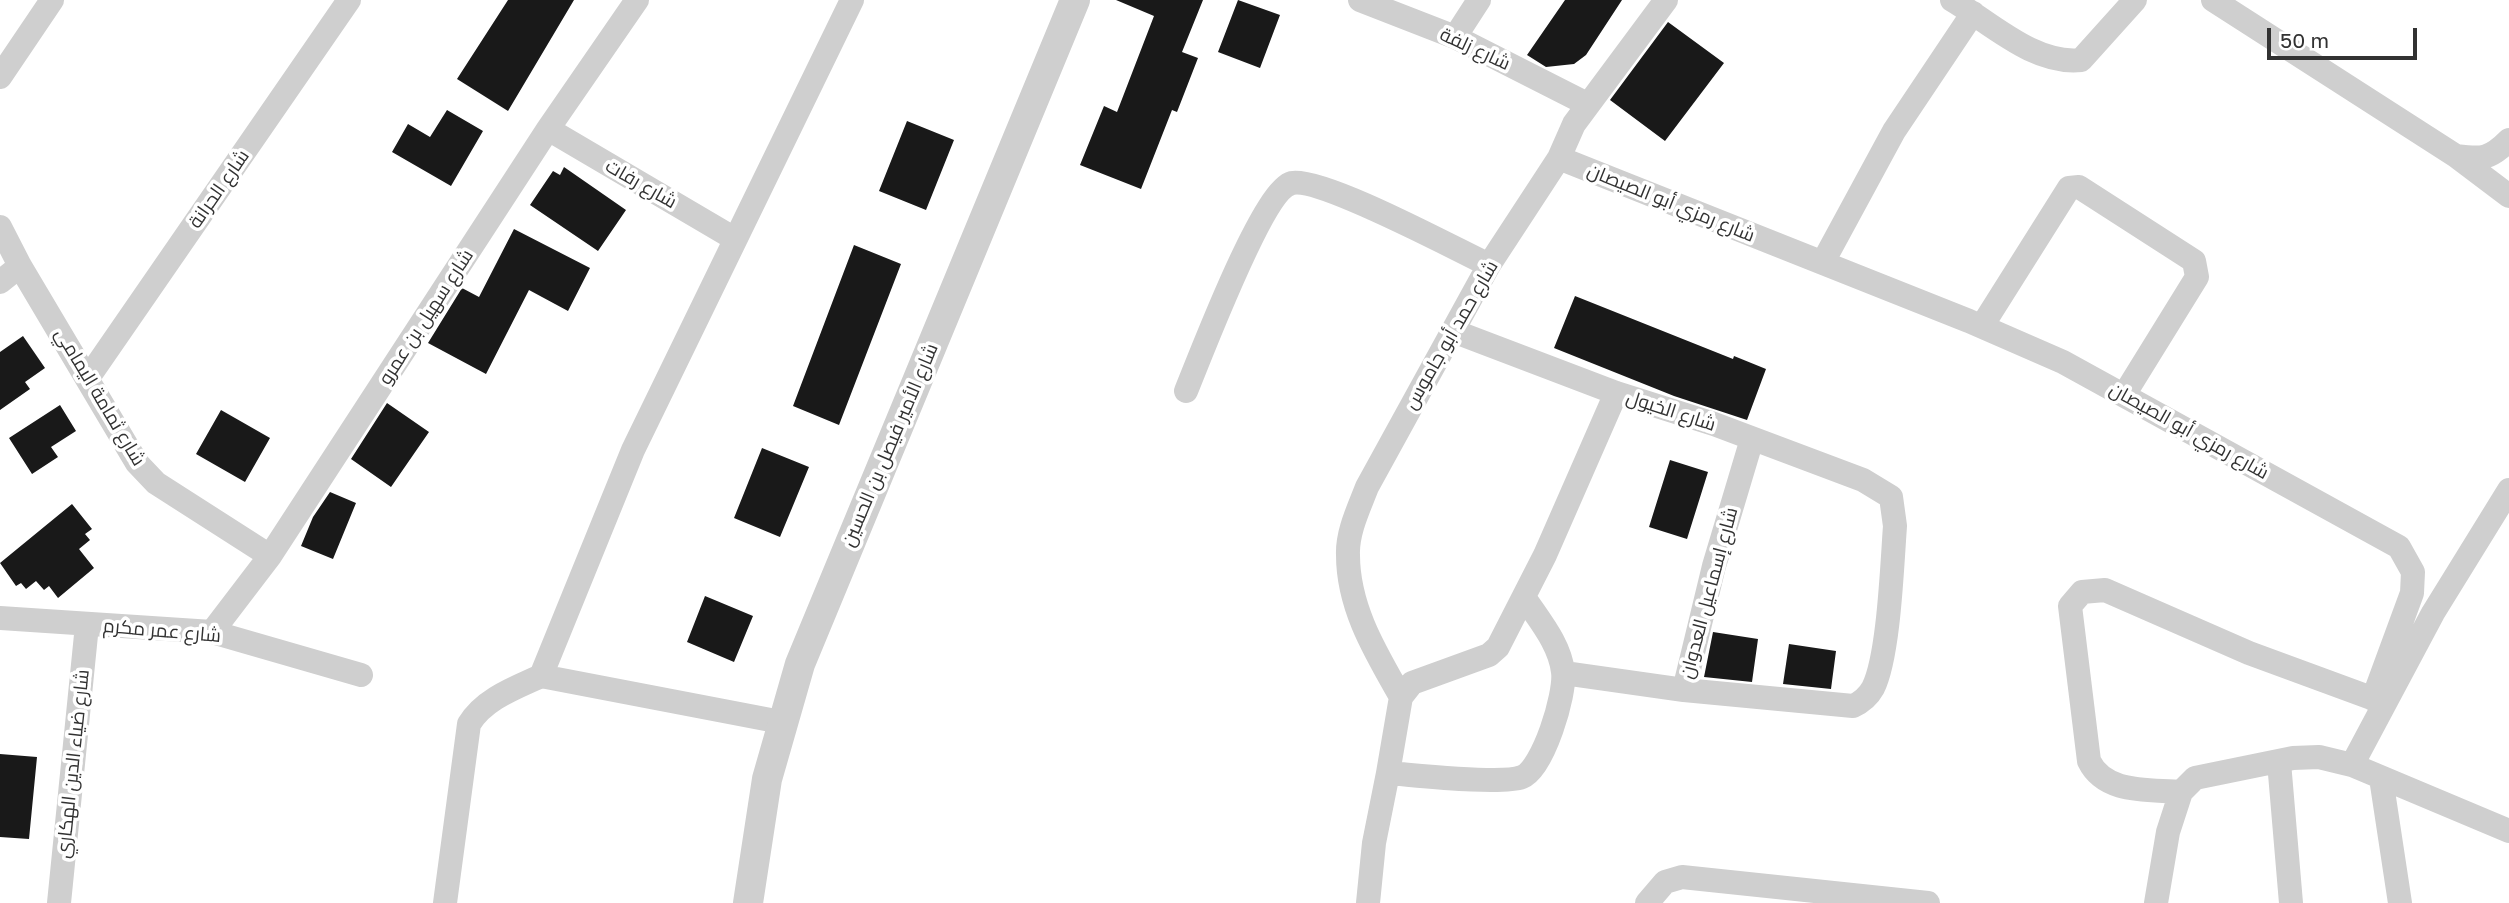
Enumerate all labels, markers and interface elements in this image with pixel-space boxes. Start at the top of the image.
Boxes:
scale bar [2271,14,2422,58]
street label: شارع زلفة [1436,23,1514,75]
text: 50 m [2280,27,2329,53]
street label: شارع الحرانة [184,146,254,232]
street label: شارع رفات [601,154,681,214]
street label: شارع رمزي أبو الصيصان [1584,159,1758,247]
street label: شارع سهيل بن عمرو [374,245,478,389]
street label: شارع حمد أبو جاموس [1399,257,1503,413]
street label: شارع ثمامة اليمامي [50,324,150,470]
street label: شارع الأمير فيصل بن الحسين [837,340,943,550]
street label: شارع رمزي أبو الصيصان [2105,378,2273,484]
street label: شارع الخيول [1623,386,1719,436]
street label: شارع إسماعيل العدوان [1675,505,1743,681]
street label: شارع عمر مكرم [102,614,222,648]
street label: شارع ضياء الدين الهكاري [52,668,94,860]

